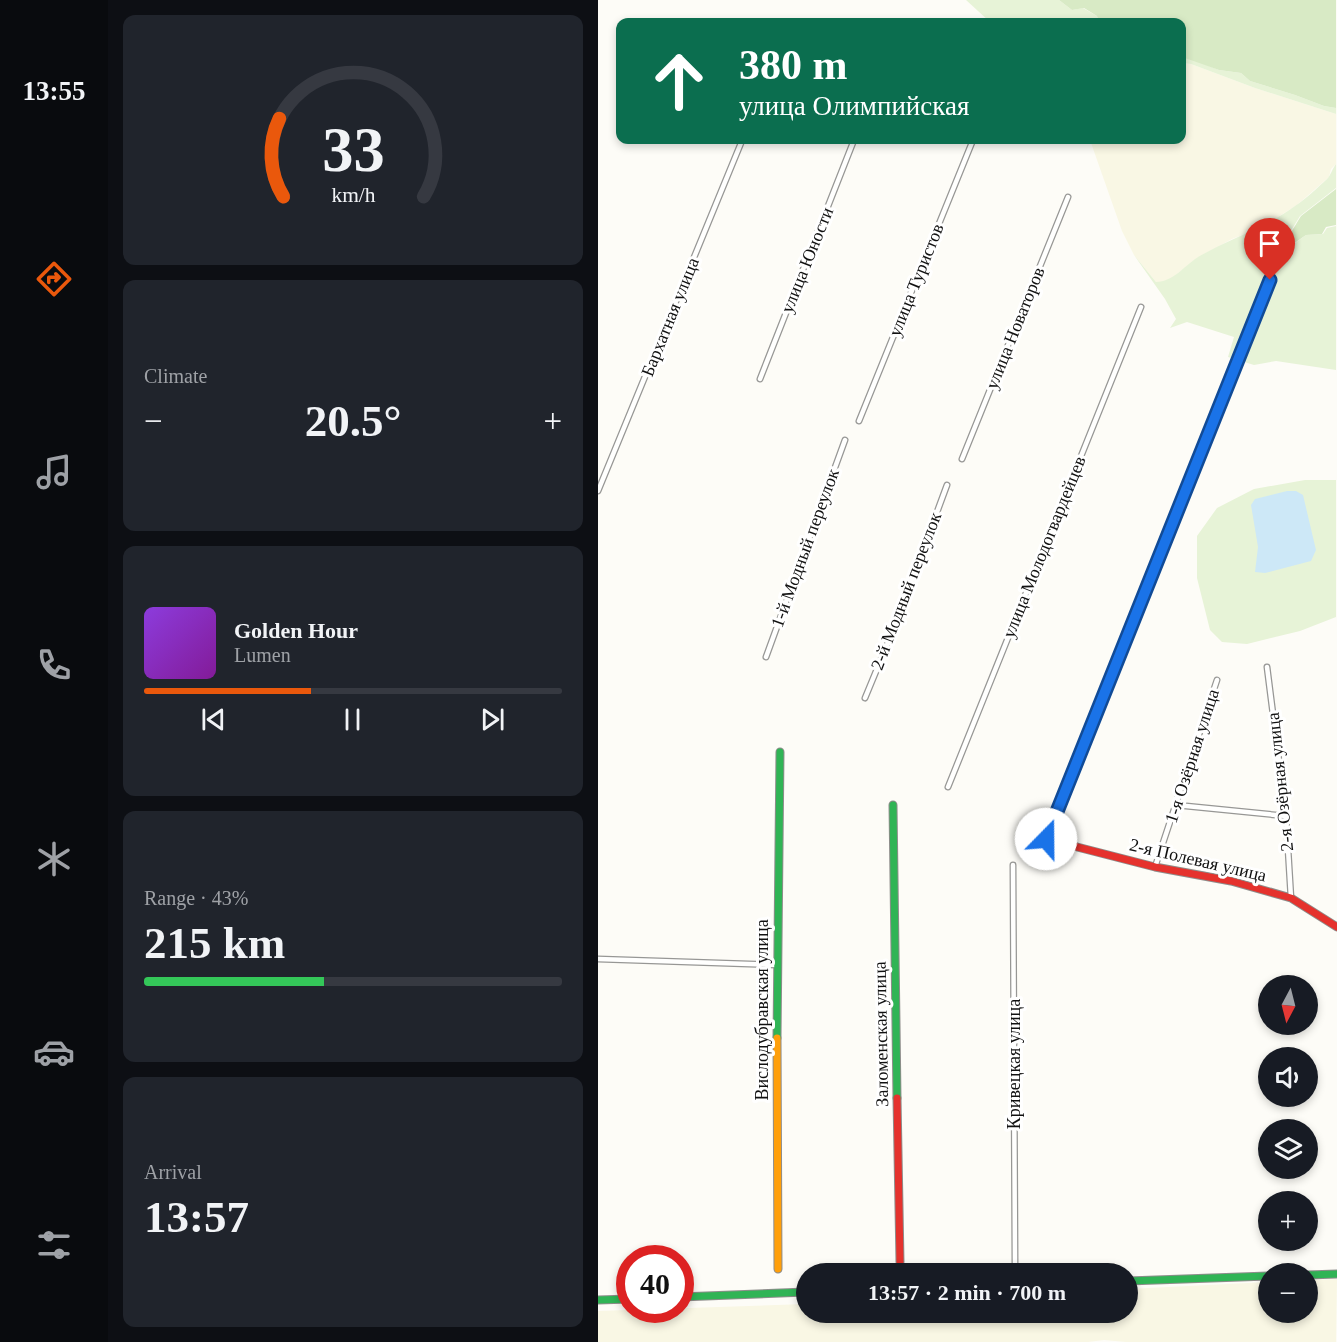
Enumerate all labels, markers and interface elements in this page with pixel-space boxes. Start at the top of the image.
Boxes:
icon: ahead [640,42,718,120]
text: 380 m [739,42,848,88]
text: 13:55 [23,76,86,106]
text: улица Олимпийская [739,91,969,121]
text: 33 [322,115,384,184]
text: km/h [331,184,375,208]
street label: улица Юности [777,204,837,316]
pin [1244,218,1295,280]
street label: улица Туристов [884,221,948,339]
icon: arrive [1253,227,1286,260]
street label: Бархатная улица [637,255,703,379]
icon: directions [33,258,75,300]
street label: улица Новаторов [981,264,1049,392]
text: Climate [144,365,207,387]
text: 20.5° [305,396,401,446]
text: − [144,403,163,439]
text: + [543,403,562,439]
icon: music [33,451,75,493]
street label: улица Молодогвардейцев [998,453,1090,641]
street label: 1-й Модный переулок [767,466,843,630]
street label: 2-й Модный переулок [867,509,945,673]
text: Golden Hour [234,618,358,643]
icon: phone [33,644,75,686]
text: Lumen [234,644,291,666]
street label: 1-я Озёрная улица [1161,686,1223,826]
icon: previous [197,703,230,736]
icon: pause [336,703,369,736]
icon: next [476,703,509,736]
street label: 2-я Озёрная улица [1263,711,1297,853]
position arrow [1014,807,1078,871]
street label: 2-я Полевая улица [1128,835,1268,885]
icon: climate [33,838,75,880]
text: Range · 43% [144,887,248,909]
text: 215 km [144,918,285,968]
street label: Вислодубравская улица [752,919,772,1101]
street label: Заломенская улица [870,961,892,1107]
north arrow [1258,975,1318,1035]
map controls [1258,975,1318,1323]
street label: Кривецкая улица [1004,999,1024,1129]
icon: car [33,1031,75,1073]
button: sound [1258,1047,1318,1107]
button: layers [1258,1119,1318,1179]
text: Arrival [144,1161,202,1183]
button: + [1258,1191,1318,1251]
text: 13:57 [144,1192,249,1242]
icon: filters [33,1224,75,1266]
speed limit sign: 40 [616,1245,694,1323]
button: − [1258,1263,1318,1323]
text: 13:57 · 2 min · 700 m [868,1280,1066,1305]

